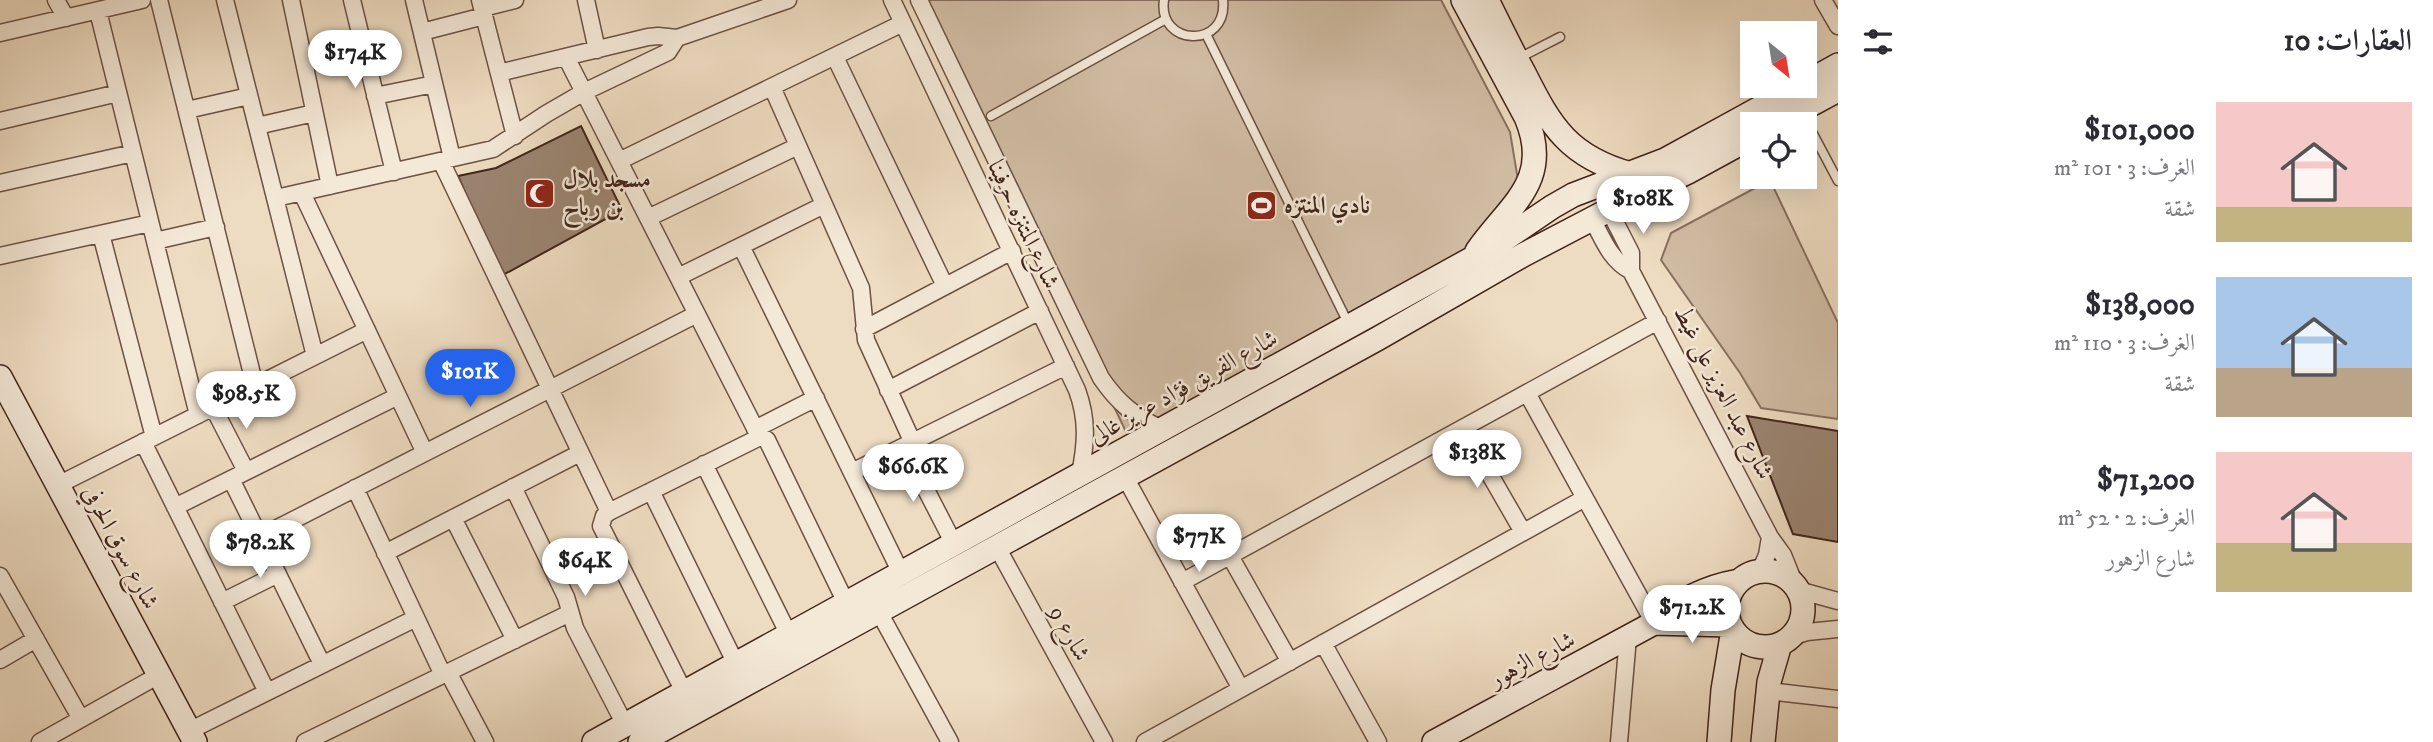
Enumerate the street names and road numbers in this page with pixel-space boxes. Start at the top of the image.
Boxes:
street label: شارع المتنزه حرفينا [977,155,1066,295]
street label: شارع عبد العزيز على غيط [1663,300,1780,486]
street label: شارع الفريق فؤاد عزيز غالى [1084,324,1285,456]
street label: شارع سوق الحرفي [71,480,165,616]
street label: شارع 9 [1038,600,1096,668]
street label: شارع الزهور [1483,625,1582,699]

